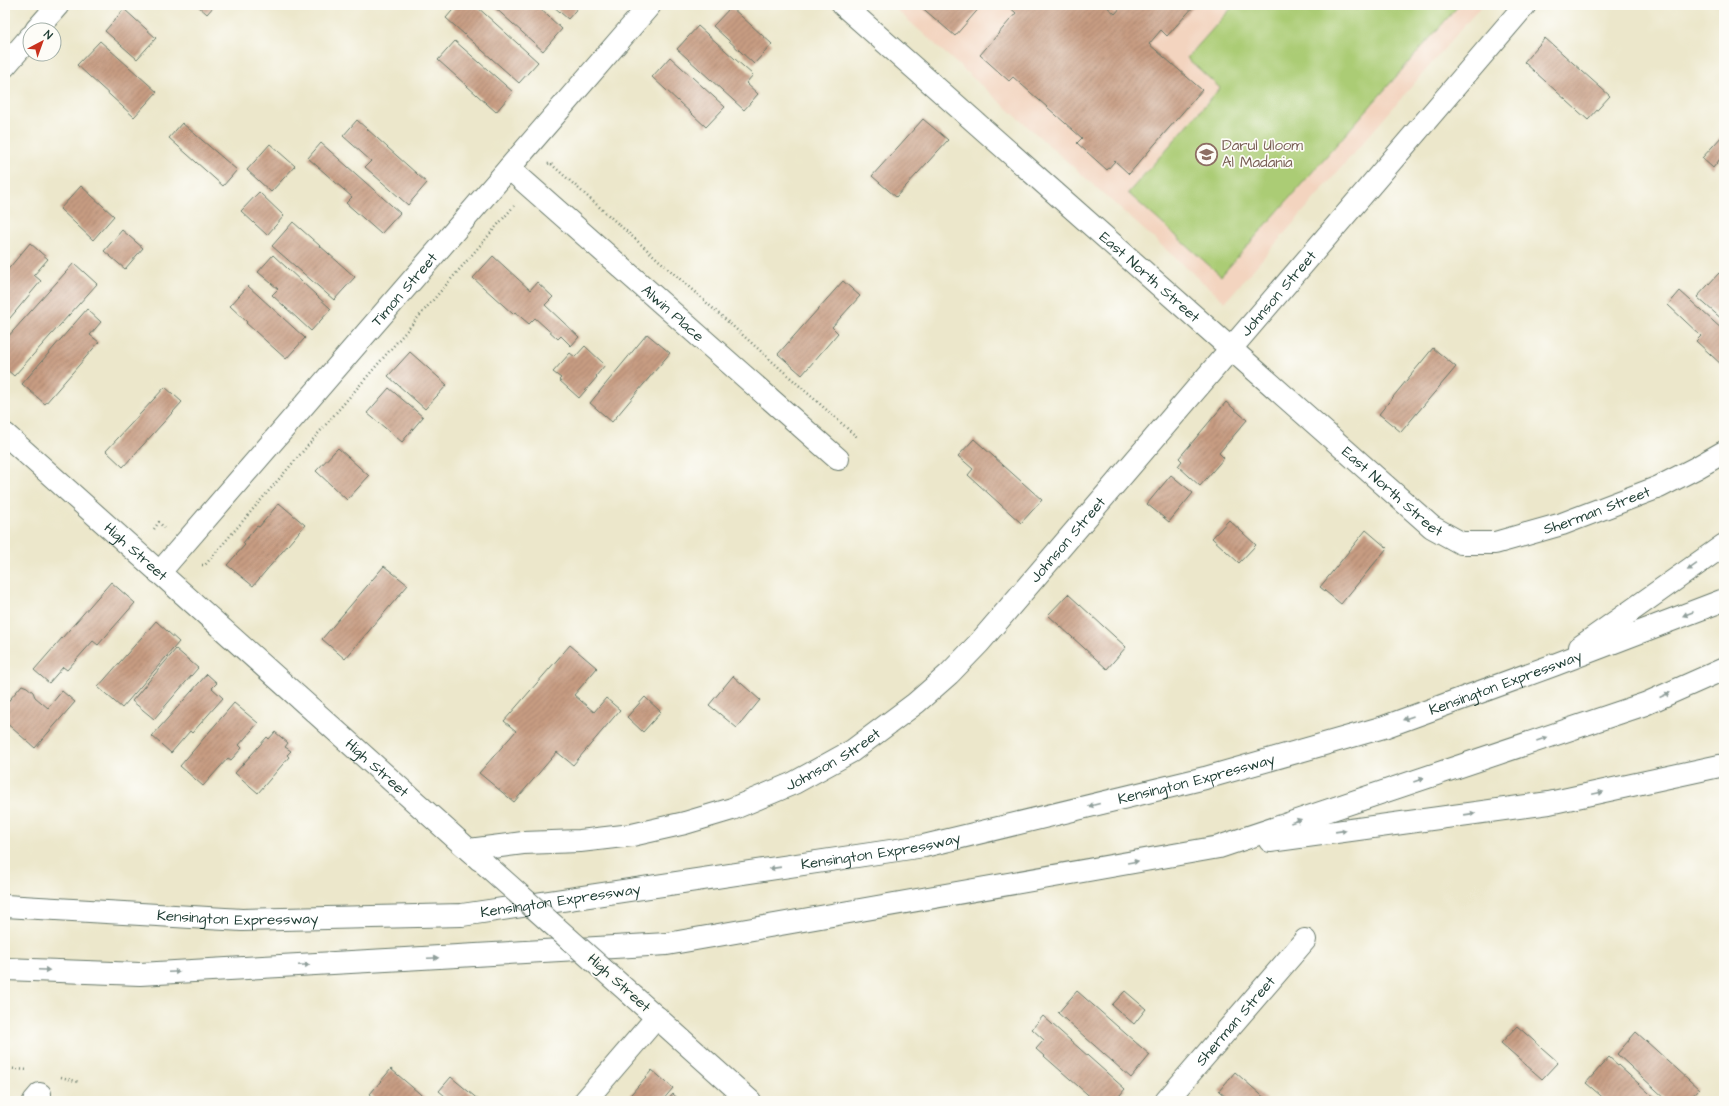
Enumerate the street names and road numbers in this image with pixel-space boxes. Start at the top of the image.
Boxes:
street label: East North Street [1095,227,1205,327]
street label: Johnson Street [1235,246,1321,341]
street label: Timon Street [366,248,442,331]
street label: Alwin Place [637,280,709,347]
street label: East North Street [1337,441,1447,542]
street label: Sherman Street [1541,481,1653,539]
street label: Johnson Street [1025,492,1110,587]
street label: High Street [100,517,172,586]
street label: Kensington Expressway [1426,645,1585,720]
street label: Johnson Street [783,723,885,796]
street label: High Street [341,734,414,802]
street label: Kensington Expressway [1116,748,1277,809]
street label: Kensington Expressway [799,827,963,875]
street label: Kensington Expressway [479,878,642,923]
street label: Kensington Expressway [156,904,319,931]
street label: High Street [582,949,655,1018]
street label: Sherman Street [1191,971,1280,1070]

